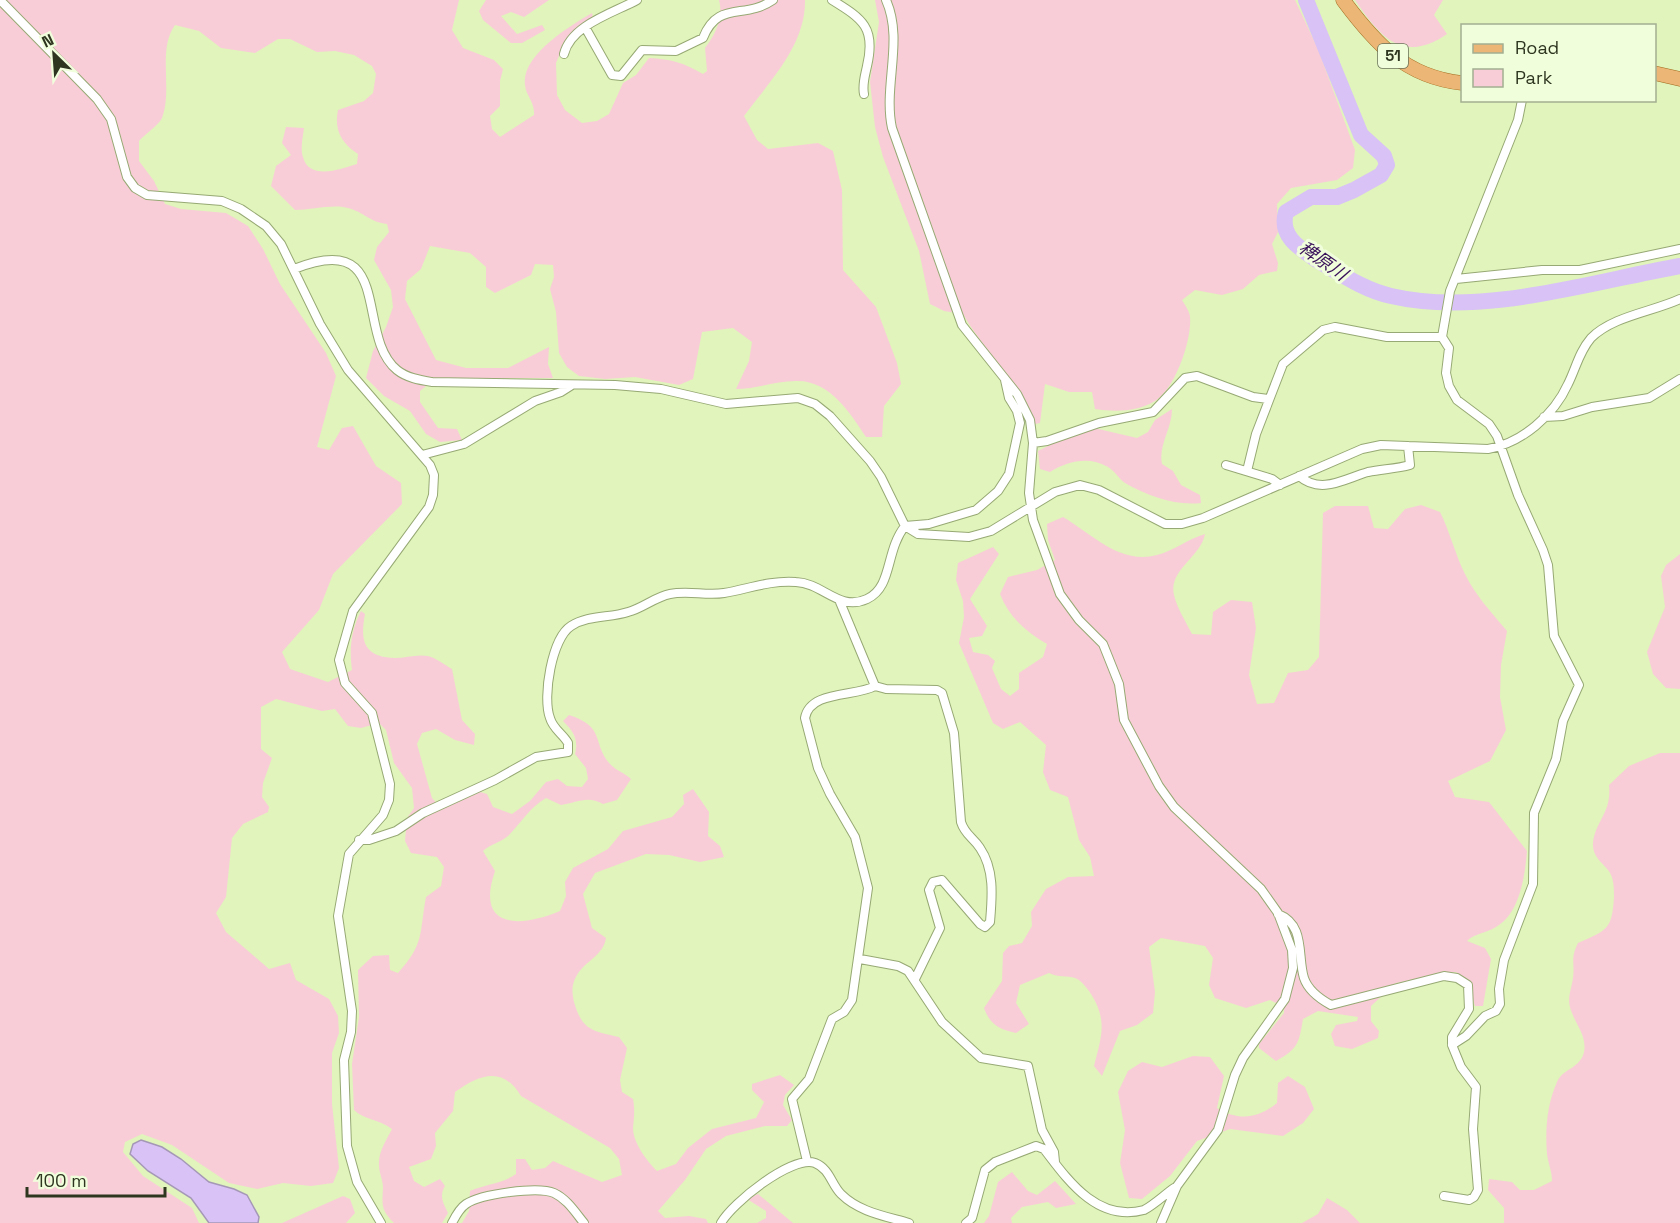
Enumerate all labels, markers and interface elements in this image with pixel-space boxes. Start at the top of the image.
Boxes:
north arrow [24,24,84,84]
legend [1461,24,1656,102]
text: N [39,29,57,53]
text: Road [1515,36,1559,59]
road number: 51 [1378,44,1408,68]
text: Park [1515,66,1553,89]
water label: 稗原川 [1295,236,1354,287]
scale bar [27,1160,165,1198]
text: 100 m [36,1169,87,1192]

